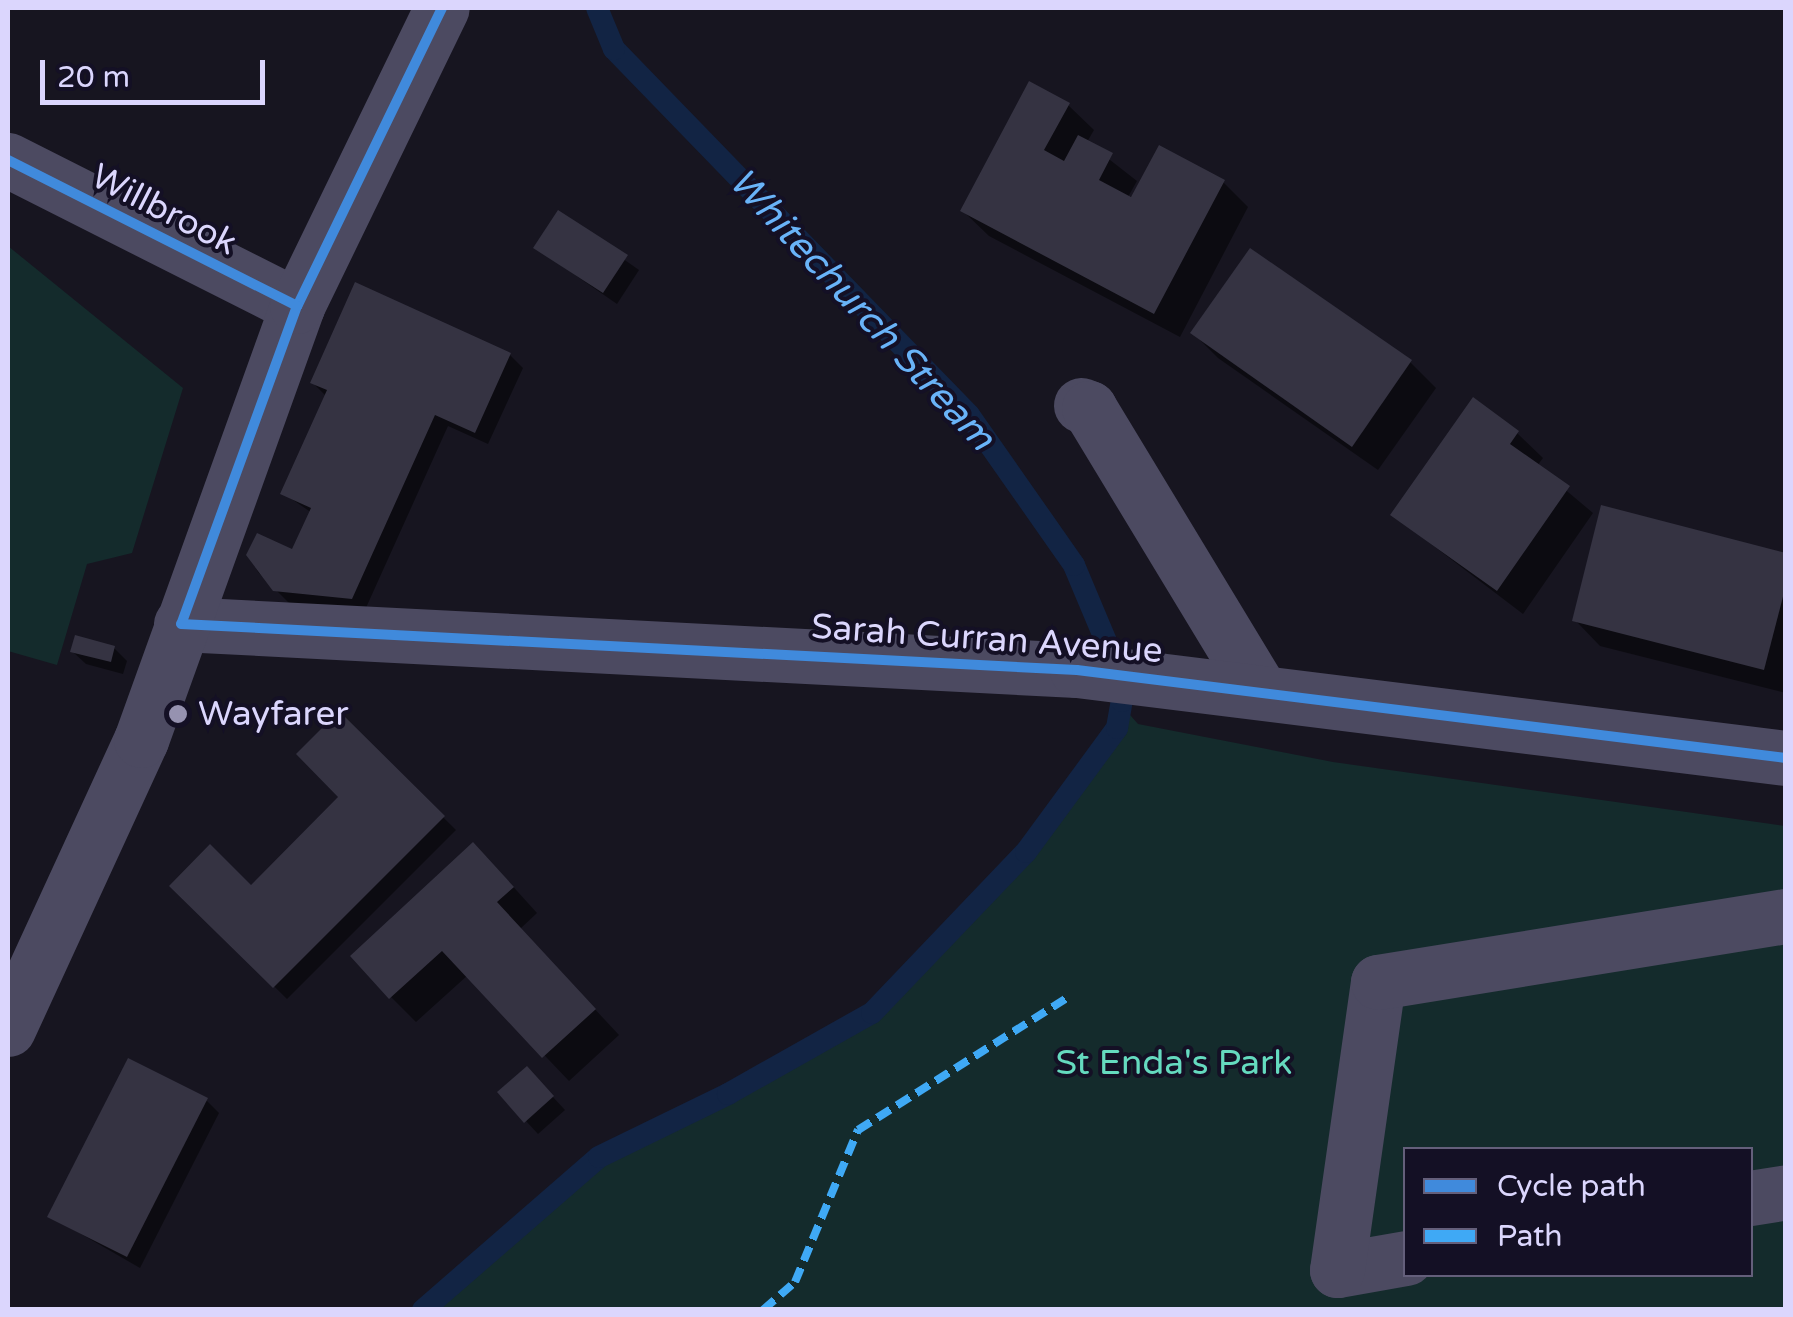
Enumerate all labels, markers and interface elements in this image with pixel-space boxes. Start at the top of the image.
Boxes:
scale bar [45,40,270,102]
text: 20 m [57,59,130,96]
street label: Willbrook [84,155,244,265]
water label: Whitechurch Stream [718,159,1004,461]
street label: Sarah Curran Avenue [810,606,1164,672]
place label: Wayfarer [198,693,349,735]
marker: Wayfarer [167,703,189,725]
park label: St Enda's Park [1056,1042,1292,1084]
legend [1403,1147,1753,1277]
text: Cycle path [1497,1168,1646,1205]
text: Path [1497,1218,1563,1255]

